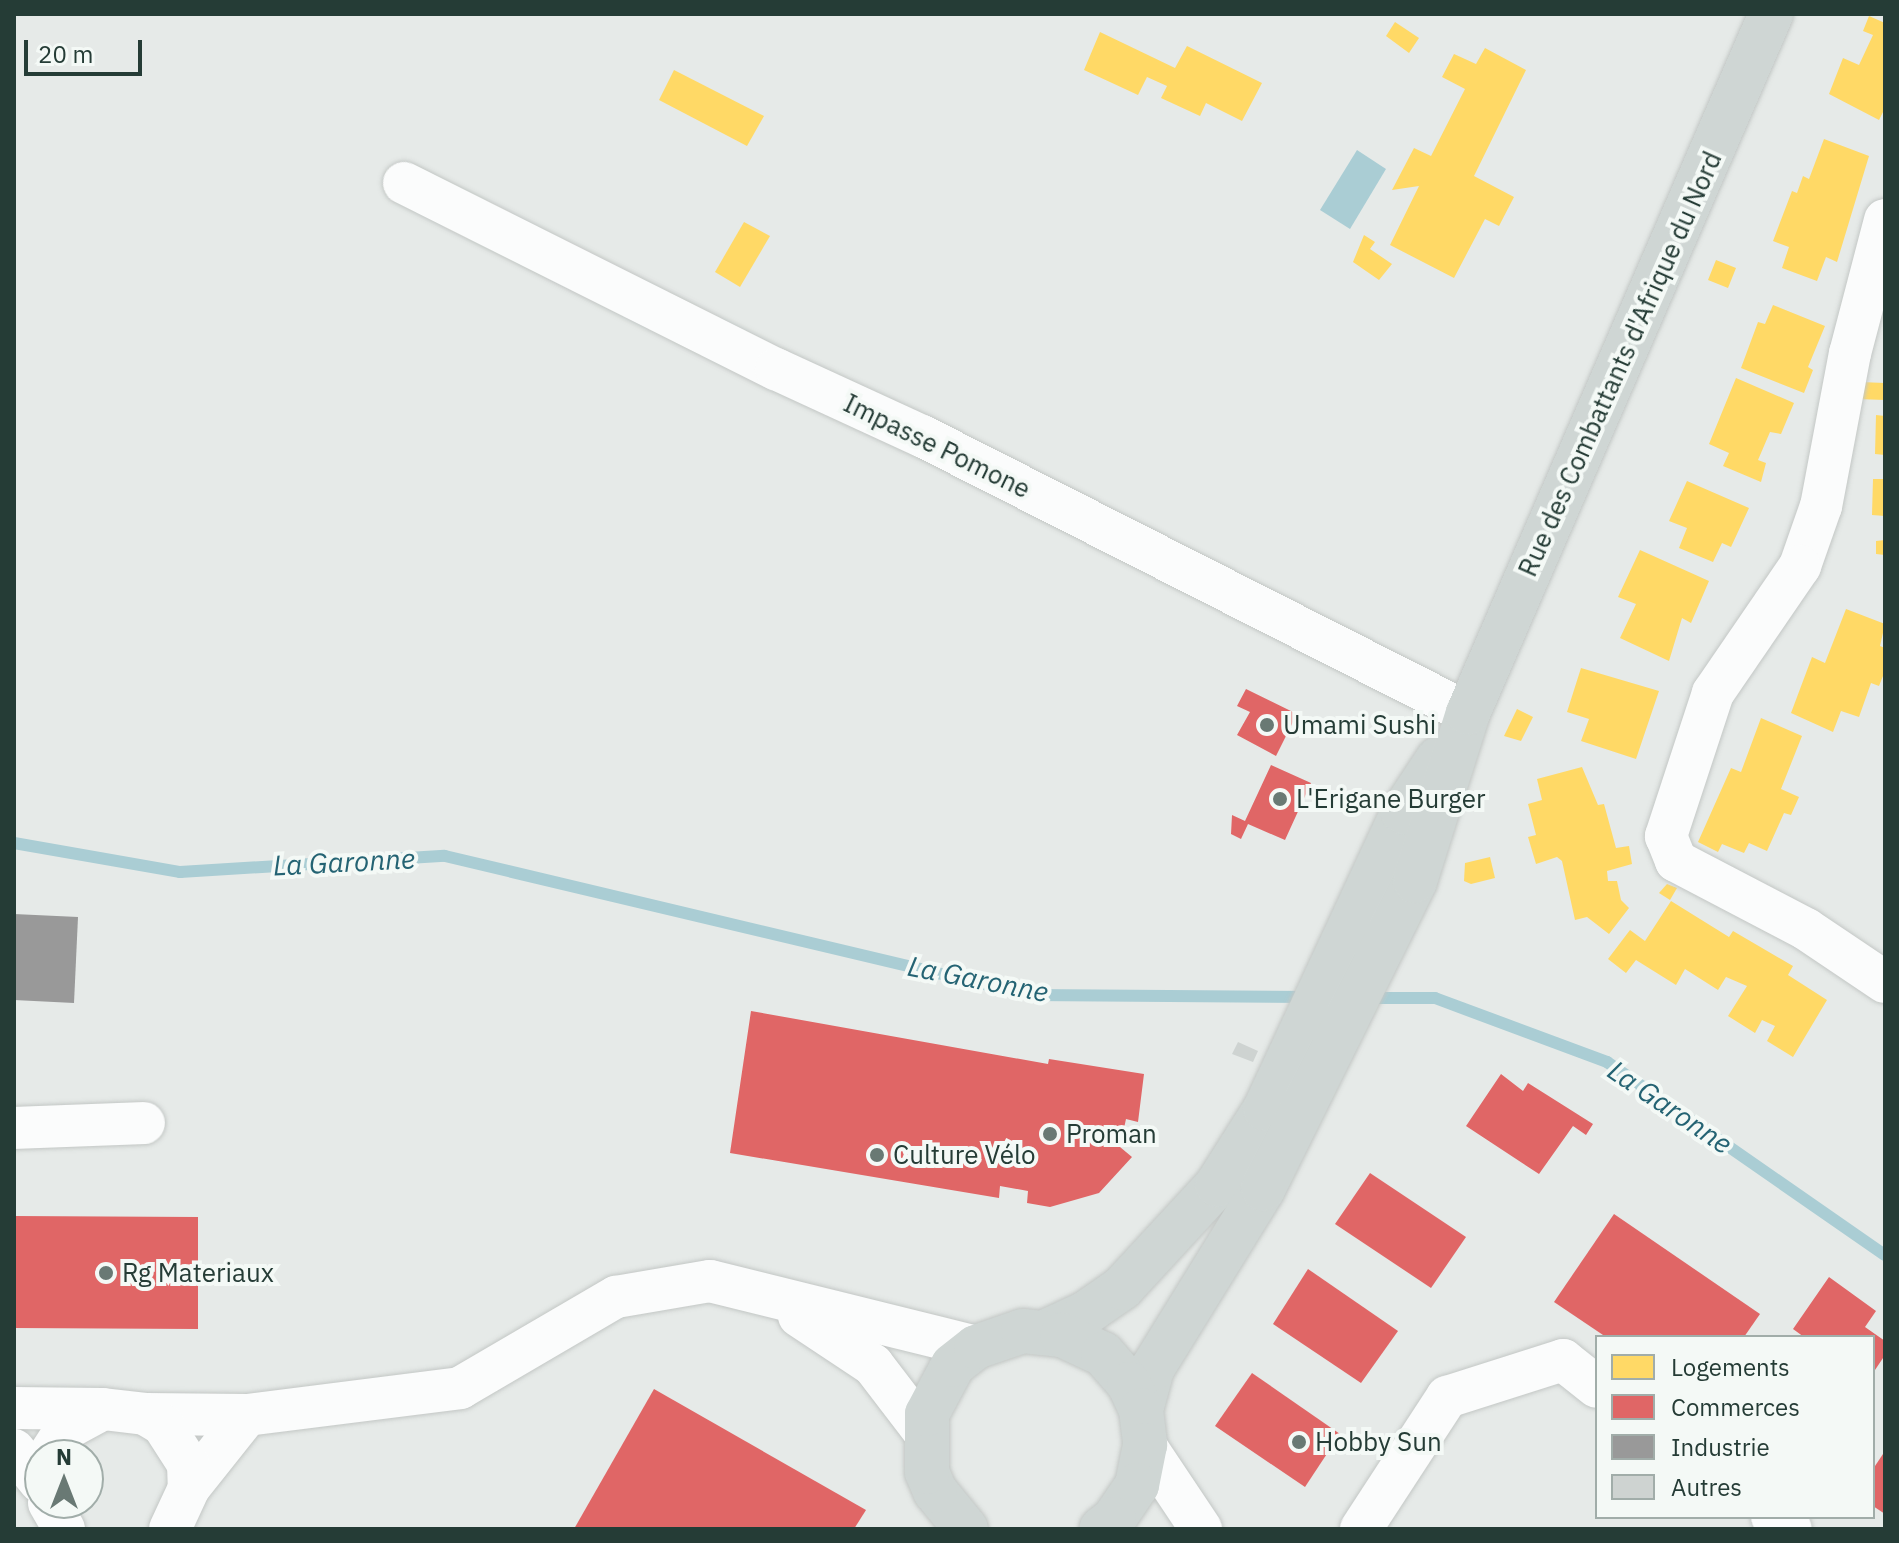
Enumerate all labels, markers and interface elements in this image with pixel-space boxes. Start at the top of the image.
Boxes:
scale bar [28,24,146,74]
text: 20 m [38,38,93,70]
street label: Rue des Combattants d'Afrique du Nord [1512,147,1728,581]
street label: Impasse Pomone [839,387,1035,505]
place label: Umami Sushi [1283,709,1436,741]
marker: Umami Sushi [1258,716,1276,734]
place label: L'Erigane Burger [1296,783,1485,815]
marker: L'Erigane Burger [1271,790,1289,808]
water label: La Garonne [272,841,416,883]
water label: La Garonne [905,949,1051,1009]
water label: La Garonne [1602,1053,1738,1161]
place label: Proman [1066,1118,1157,1150]
marker: Proman [1041,1125,1059,1143]
place label: Culture Vélo [893,1139,1036,1171]
marker: Culture Vélo [868,1146,886,1164]
place label: Rg Materiaux [122,1257,274,1289]
marker: Rg Materiaux [97,1264,115,1282]
legend [1595,1335,1875,1519]
text: Logements [1671,1351,1790,1383]
text: Commerces [1671,1391,1800,1423]
place label: Hobby Sun [1315,1426,1442,1458]
text: Industrie [1671,1431,1770,1463]
marker: Hobby Sun [1290,1433,1308,1451]
north arrow [24,1439,104,1519]
text: N [56,1442,72,1471]
text: Autres [1671,1471,1742,1503]

